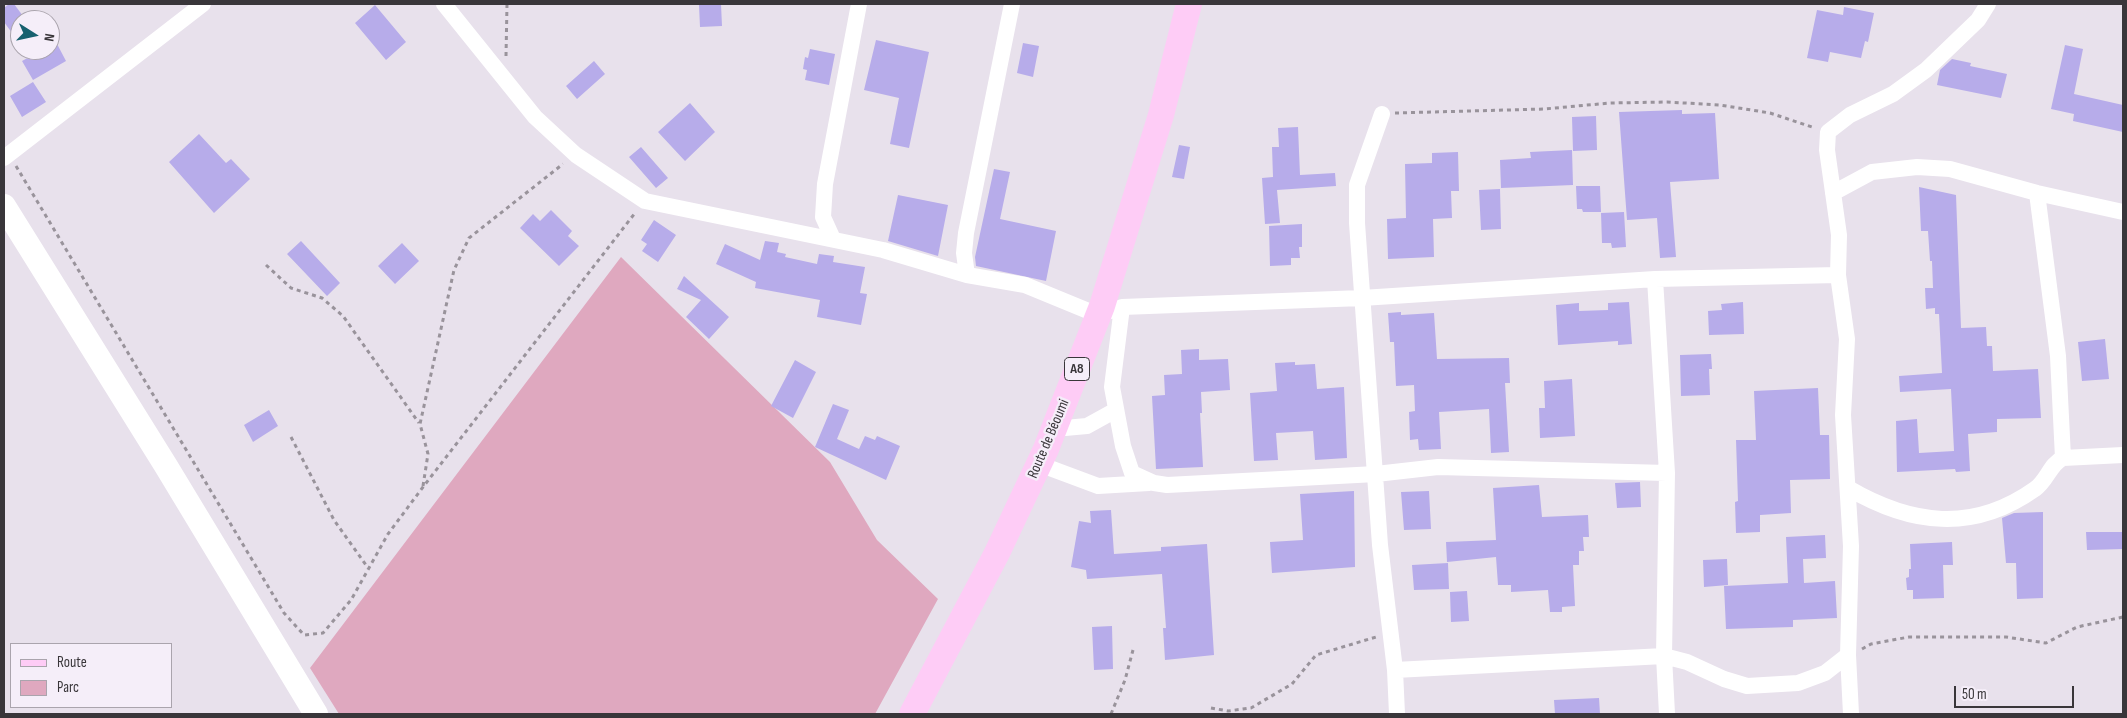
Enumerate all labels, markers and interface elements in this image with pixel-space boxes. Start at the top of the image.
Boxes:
north arrow [10,10,60,60]
text: N [40,32,58,43]
road number: A8 [1064,358,1090,380]
street label: Route de Béoumi [1024,397,1074,481]
legend [10,643,172,708]
text: Route [57,653,87,672]
scale bar [1957,676,2077,708]
text: Parc [57,678,79,697]
text: 50 m [1962,685,1987,704]

